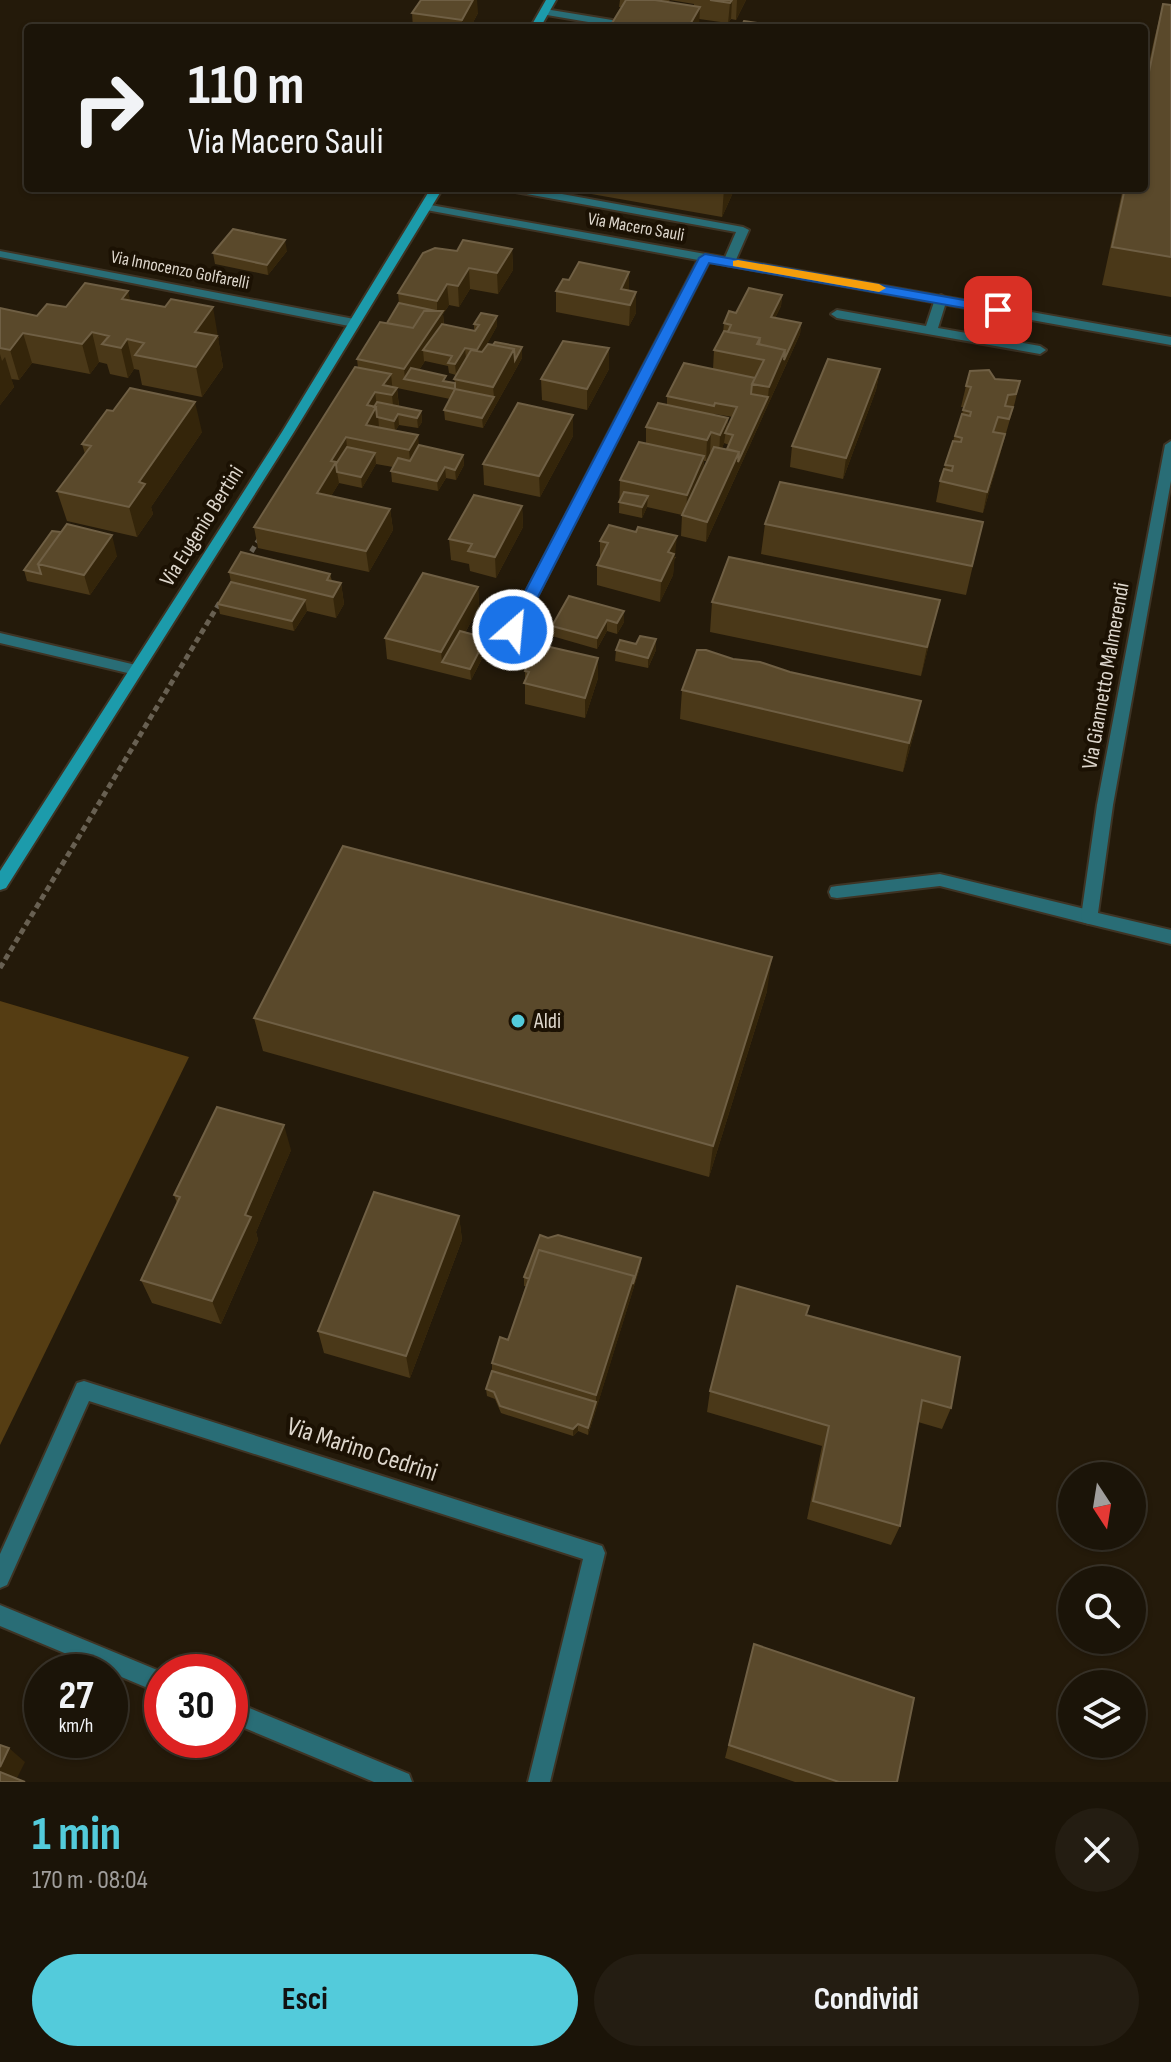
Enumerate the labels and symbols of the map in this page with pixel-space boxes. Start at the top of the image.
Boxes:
street label: Via Macero Sauli [586,208,686,246]
street label: Via Innocenzo Golfarelli [109,246,251,294]
pin [964,276,1032,344]
street label: Via Eugenio Bertini [154,461,250,591]
street label: Via Giannetto Malmerendi [1076,581,1136,771]
position arrow [471,588,555,672]
place label: Aldi [533,1008,561,1035]
marker: Aldi [509,1012,527,1030]
street label: Via Marino Cedrini [283,1411,441,1489]
north arrow [1058,1462,1146,1550]
speed limit sign: 30 [144,1654,248,1758]

